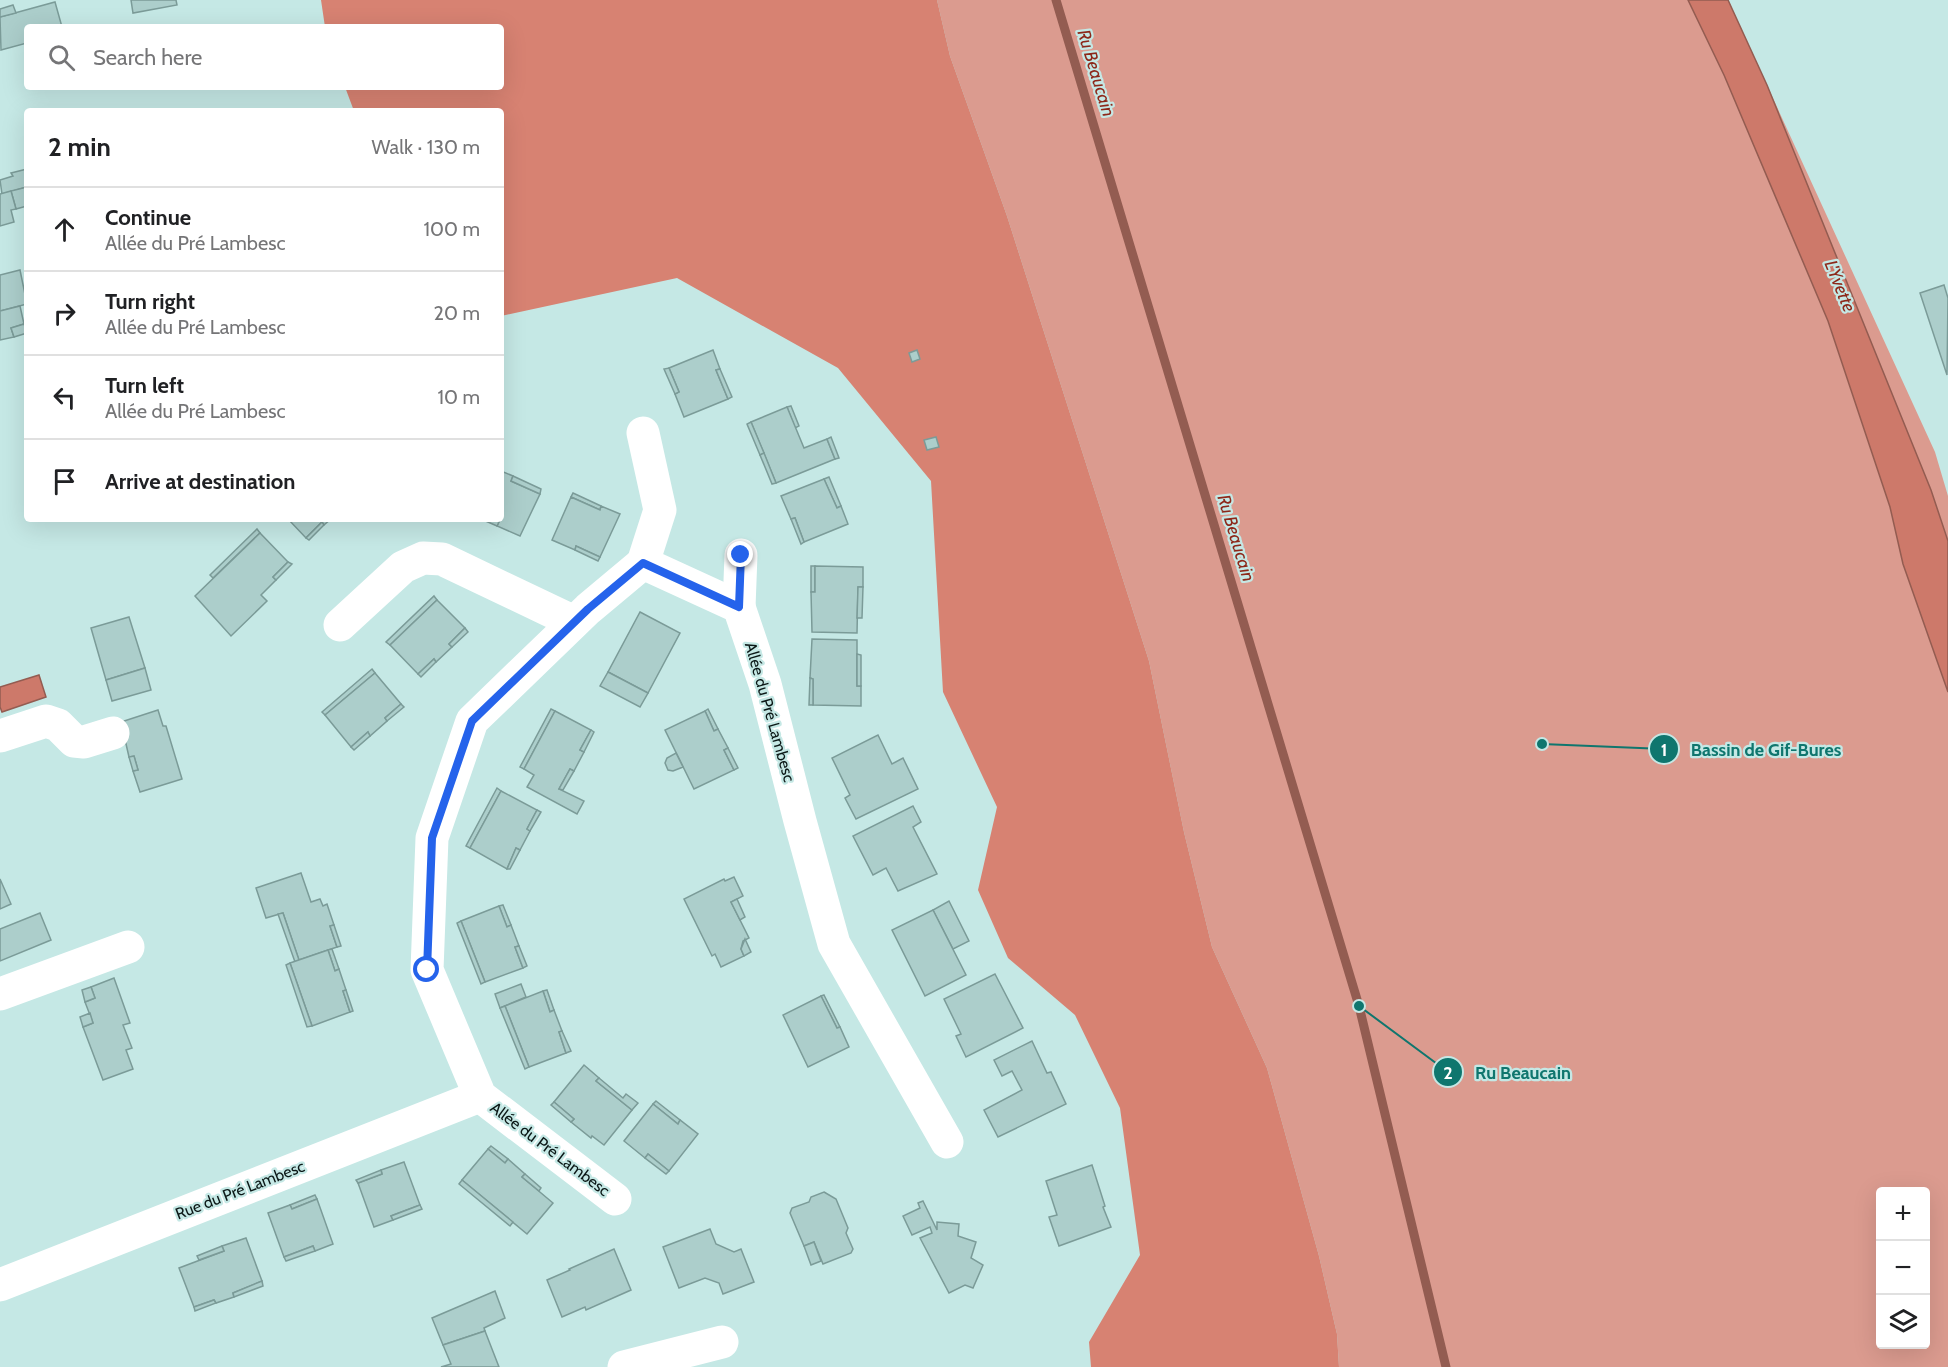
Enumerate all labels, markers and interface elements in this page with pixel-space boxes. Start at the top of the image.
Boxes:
search box [24,24,504,90]
water label: Ru Beaucain [1072,27,1120,119]
icon: search [45,41,78,74]
text: Search here [93,44,202,71]
text: 2 min [48,131,111,163]
text: Walk · 130 m [372,135,480,159]
text: Continue [105,204,191,231]
icon: ahead [48,213,81,246]
text: 100 m [424,217,480,241]
text: Allée du Pré Lambesc [105,231,286,255]
water label: L'Yvette [1820,257,1860,315]
text: Turn right [105,288,195,315]
icon: right [48,297,81,330]
text: 20 m [434,301,480,325]
text: Allée du Pré Lambesc [105,315,286,339]
text: Turn left [105,372,184,399]
icon: left [48,381,81,414]
text: 10 m [437,385,480,409]
text: Allée du Pré Lambesc [105,399,286,423]
icon: arrive [48,465,81,498]
text: Arrive at destination [105,468,295,495]
water label: Ru Beaucain [1212,492,1260,584]
route end [727,541,753,567]
street label: Allée du Pré Lambesc [741,640,799,784]
callout: Bassin de Gif-Bures [1649,731,1853,767]
text: 1 [1661,739,1667,761]
text: Bassin de Gif-Bures [1691,739,1842,761]
route start [413,956,439,982]
callout: Ru Beaucain [1433,1054,1583,1090]
text: 2 [1443,1062,1453,1084]
text: Ru Beaucain [1475,1062,1571,1084]
street label: Allée du Pré Lambesc [487,1098,613,1200]
street label: Rue du Pré Lambesc [173,1157,307,1223]
map controls [1876,1187,1930,1349]
button: + [1876,1187,1930,1241]
button: − [1876,1241,1930,1295]
button: layers [1876,1295,1930,1349]

